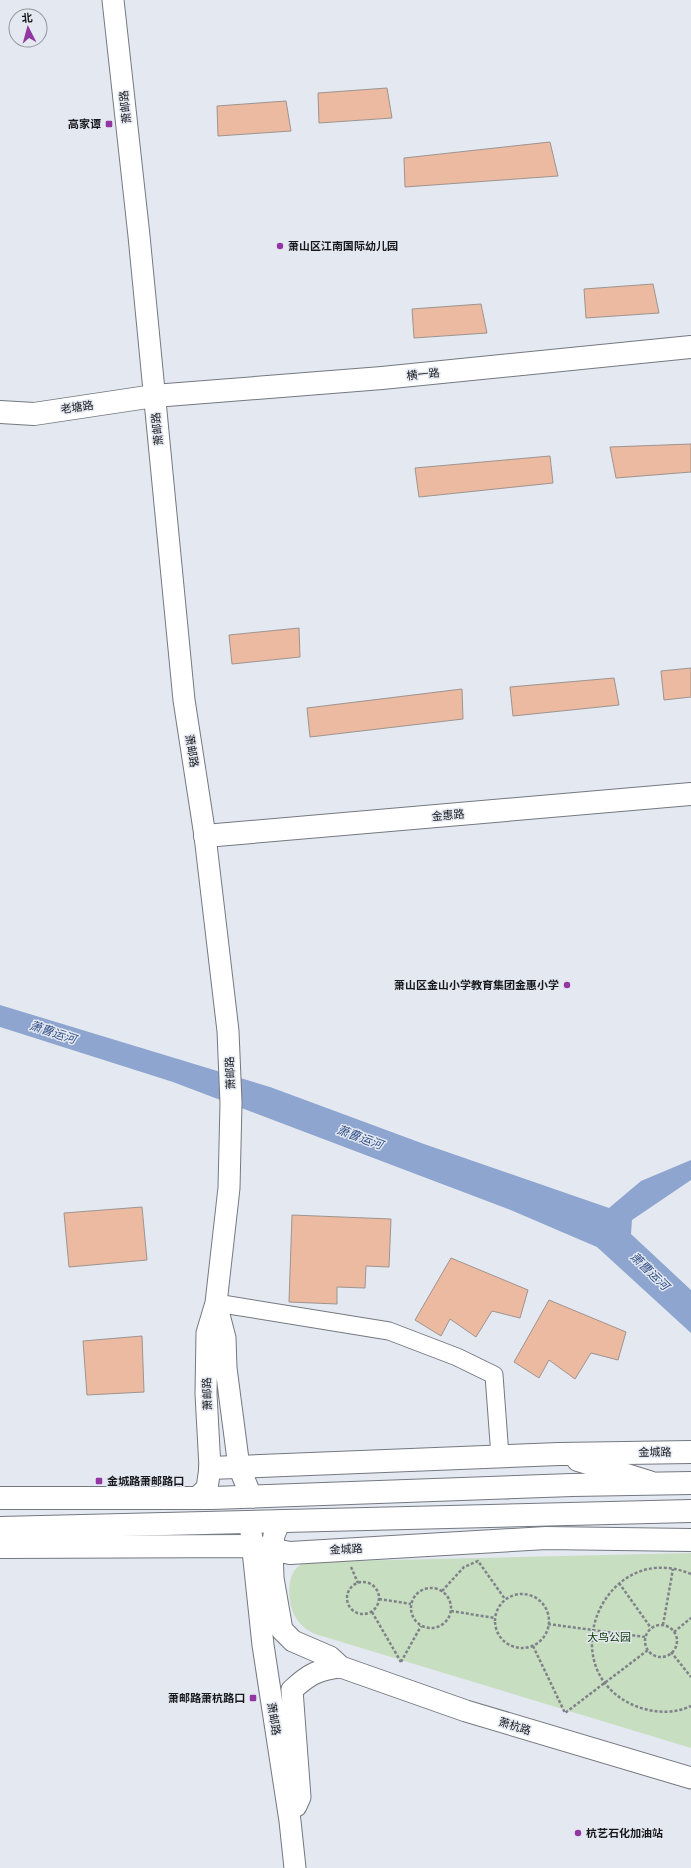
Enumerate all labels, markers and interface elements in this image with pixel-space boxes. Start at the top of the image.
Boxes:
north arrow [8,8,48,48]
text: 北 [21,10,33,27]
street label: 萧邮路 [115,90,135,124]
place label: 高家谭 [68,116,101,132]
marker: 高家谭 [104,119,114,129]
place label: 萧山区江南国际幼儿园 [288,238,398,254]
marker: 萧山区江南国际幼儿园 [275,241,285,251]
street label: 横一路 [406,364,440,384]
street label: 老塘路 [60,397,94,417]
street label: 萧邮路 [147,412,167,446]
street label: 萧邮路 [182,733,202,769]
street label: 金惠路 [431,806,465,824]
place label: 萧山区金山小学教育集团金惠小学 [394,977,559,993]
marker: 萧山区金山小学教育集团金惠小学 [562,980,572,990]
water label: 萧曹运河 [27,1016,81,1049]
street label: 萧邮路 [221,1056,239,1090]
water label: 萧曹运河 [334,1120,388,1155]
water label: 萧曹运河 [626,1247,675,1296]
street label: 萧邮路 [198,1377,216,1411]
street label: 金城路 [638,1444,672,1460]
place label: 金城路萧邮路口 [107,1473,184,1489]
marker: 金城路萧邮路口 [94,1476,104,1486]
street label: 金城路 [329,1540,363,1558]
park label: 大鸟公园 [587,1629,631,1645]
place label: 萧邮路萧杭路口 [168,1690,245,1706]
marker: 萧邮路萧杭路口 [248,1693,258,1703]
street label: 萧邮路 [264,1701,284,1737]
street label: 萧杭路 [497,1714,533,1738]
place label: 杭艺石化加油站 [586,1825,663,1841]
marker: 杭艺石化加油站 [573,1828,583,1838]

